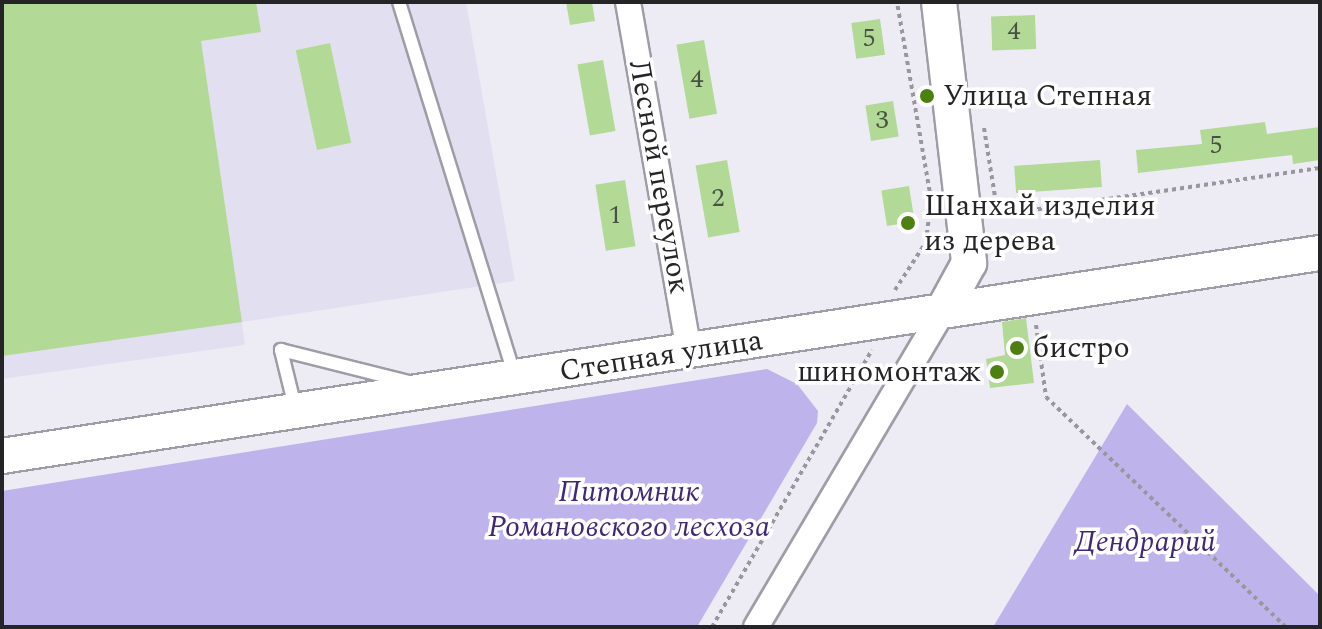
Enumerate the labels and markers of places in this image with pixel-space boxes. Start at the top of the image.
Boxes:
place label: Улица Степная [943,78,1152,114]
marker: Улица Степная [918,87,936,105]
place label: Шанхай изделия из дерева [924,188,1156,258]
marker: Шанхай изделия из дерева [899,214,917,232]
place label: бистро [1033,330,1130,366]
marker: бистро [1008,339,1026,357]
place label: шиномонтаж [797,354,981,390]
marker: шиномонтаж [988,363,1006,381]

